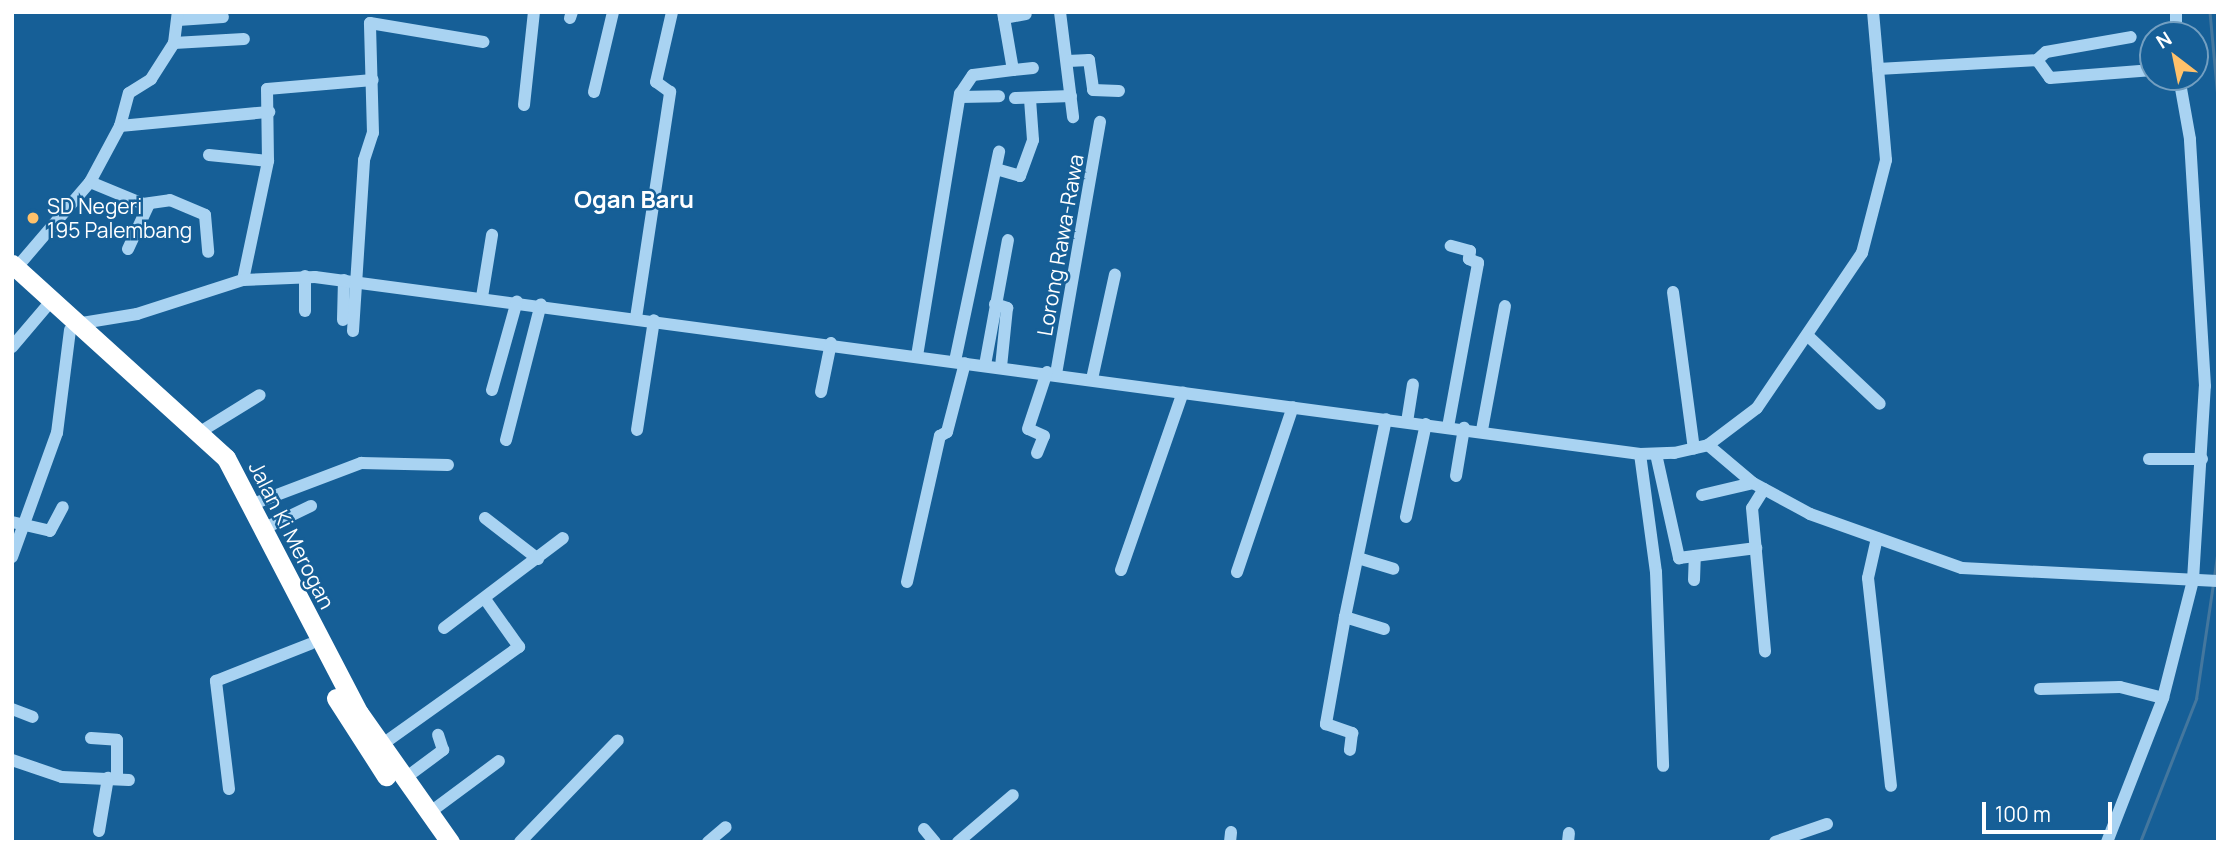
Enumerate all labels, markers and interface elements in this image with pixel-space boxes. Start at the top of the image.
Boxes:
north arrow [2139,21,2209,91]
text: N [2151,25,2177,55]
street label: Lorong Rawa-Rawa [1032,152,1088,338]
district label: Ogan Baru [574,185,694,213]
place label: SD Negeri 195 Palembang [47,193,192,243]
marker: SD Negeri 195 Palembang [25,210,41,226]
street label: Jalan Ki Merogan [244,457,340,613]
scale bar [1985,788,2114,832]
text: 100 m [1995,800,2051,828]

